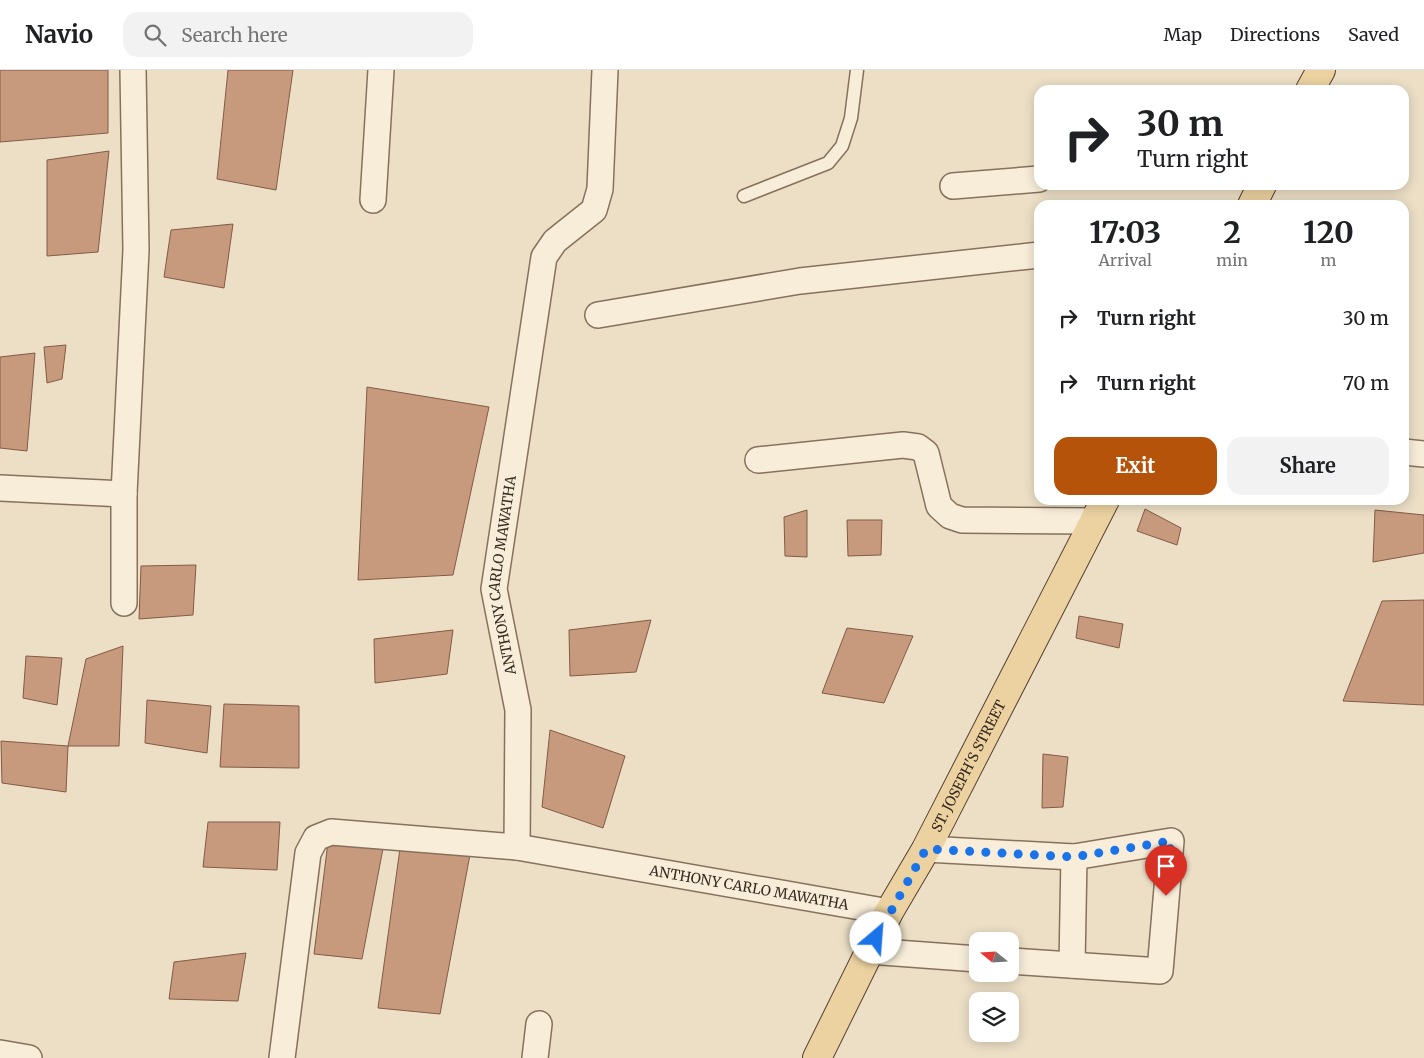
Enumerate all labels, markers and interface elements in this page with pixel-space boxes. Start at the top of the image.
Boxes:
search box [123,12,473,57]
text: Navio [25,19,93,50]
icon: search [141,21,169,49]
text: Search here [181,23,288,47]
text: Map [1164,23,1202,46]
text: Directions [1230,23,1320,46]
text: Saved [1348,23,1399,46]
text: 30 m [1137,102,1223,146]
icon: right [1054,105,1119,170]
text: Turn right [1137,145,1248,173]
text: 17:03 [1089,213,1161,251]
text: 2 [1223,213,1241,251]
text: 120 [1303,213,1354,251]
text: Arrival [1098,250,1152,270]
text: min [1216,250,1248,270]
text: m [1321,250,1336,270]
icon: right [1054,304,1082,332]
text: Turn right [1097,306,1196,330]
text: 30 m [1343,306,1389,330]
icon: right [1054,369,1082,397]
text: Turn right [1097,371,1196,395]
text: 70 m [1343,371,1389,395]
button: Exit [1054,437,1217,495]
button: Share [1227,437,1389,495]
street label: ANTHONY CARLO MAWATHA [485,474,520,678]
street label: ST. JOSEPH'S STREET [927,697,1010,835]
pin [1145,845,1187,896]
icon: arrive [1152,852,1180,880]
street label: ANTHONY CARLO MAWATHA [647,861,850,914]
position arrow [849,911,901,963]
north arrow [969,932,1019,982]
map controls [969,932,1019,1042]
button: layers [969,992,1019,1042]

